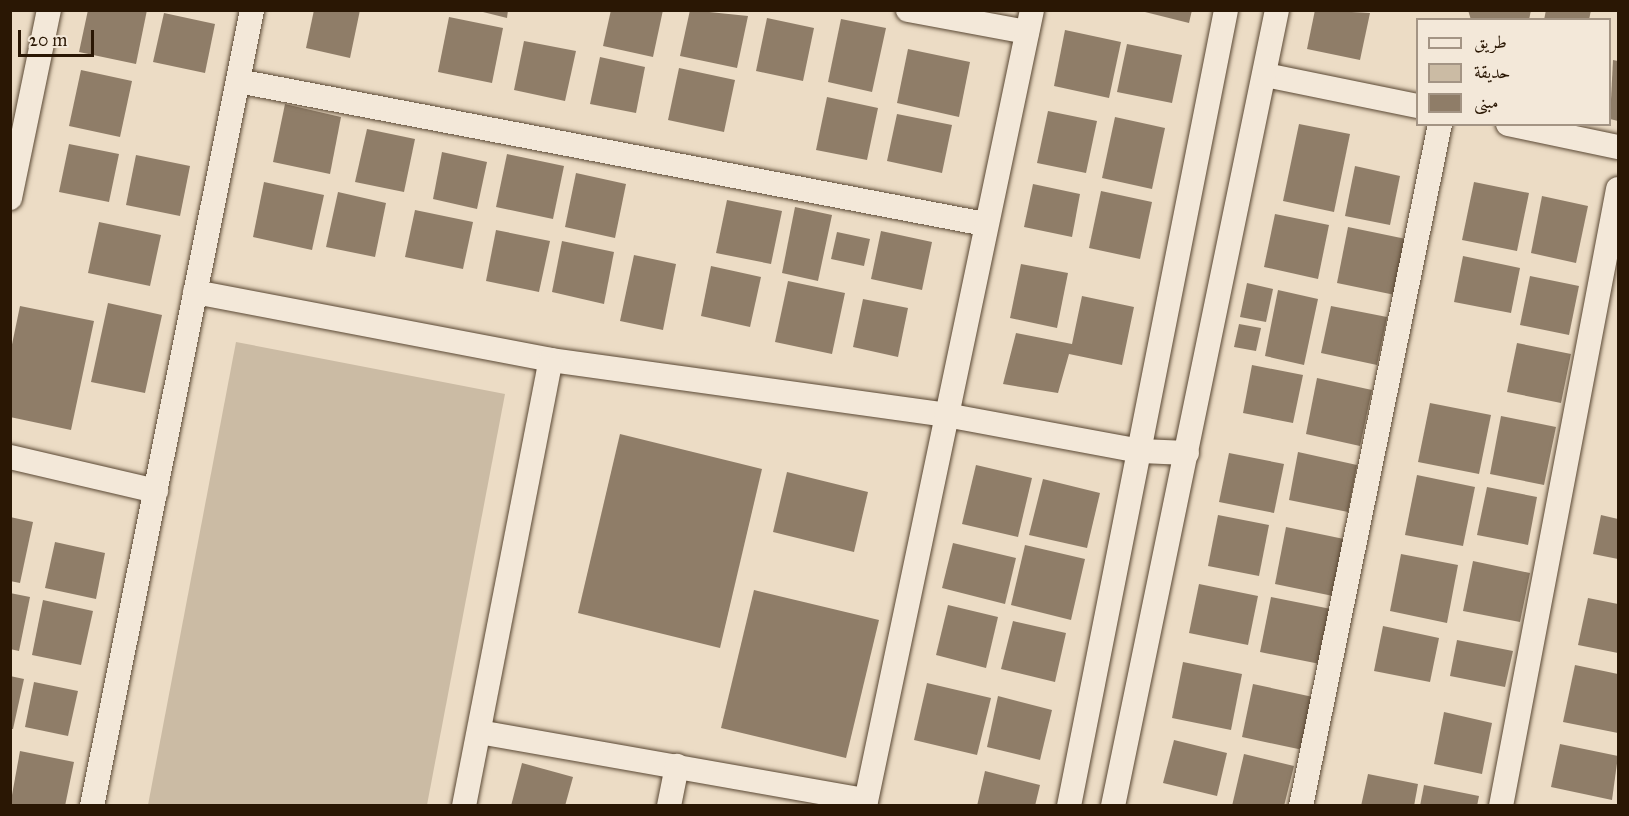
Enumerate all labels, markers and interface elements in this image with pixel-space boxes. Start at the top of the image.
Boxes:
scale bar [21,18,98,56]
legend [1416,18,1611,126]
text: 20 m [29,29,67,51]
text: طريق [1474,31,1507,53]
text: حديقة [1474,61,1510,83]
text: مبنى [1474,91,1499,113]

